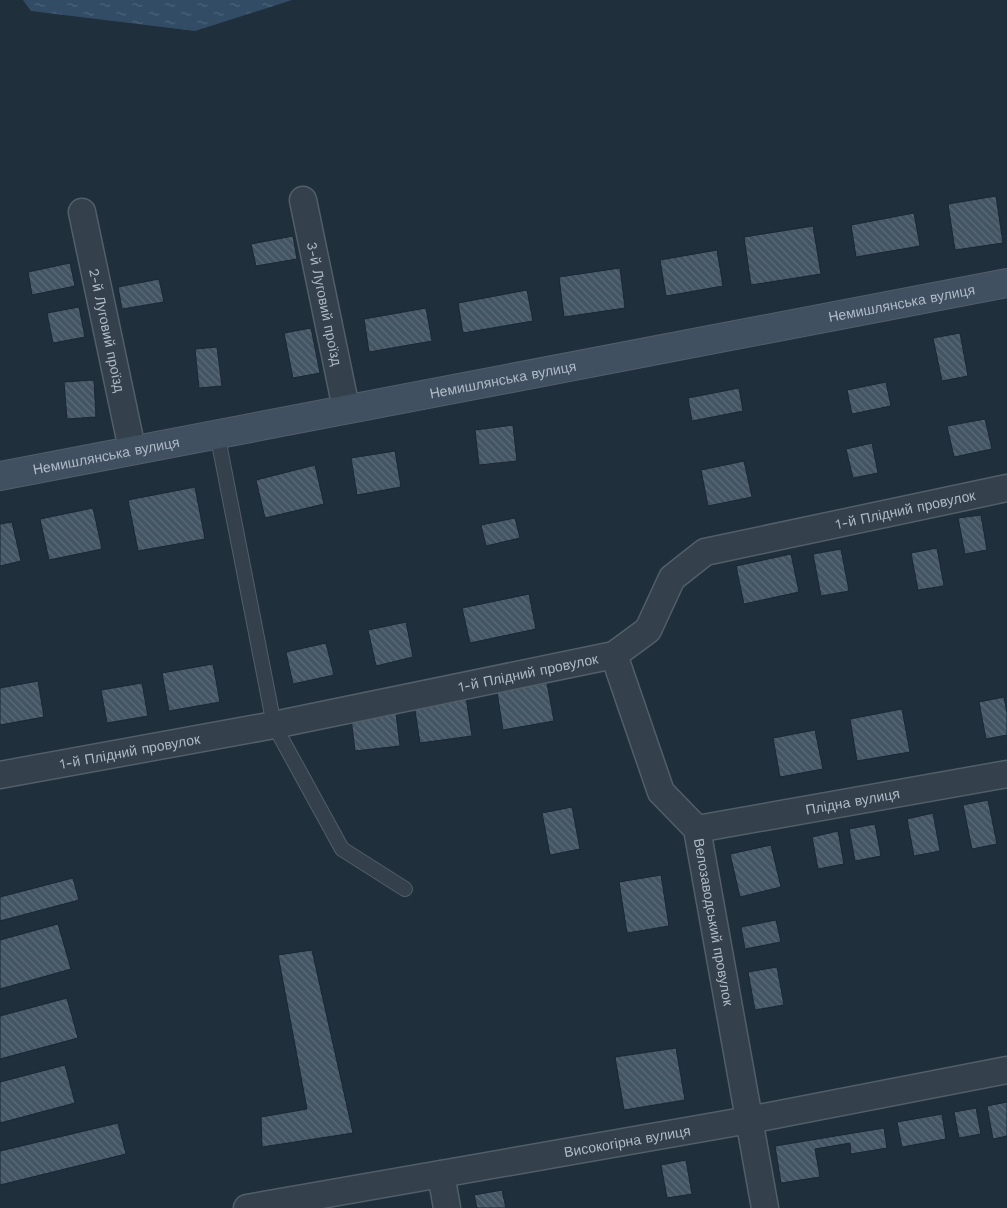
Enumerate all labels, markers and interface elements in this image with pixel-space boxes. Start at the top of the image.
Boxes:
street label: 3-й Луговий проїзд [304,240,345,367]
street label: 2-й Луговий проїзд [86,267,128,394]
street label: Немишлянська вулиця [827,281,976,325]
street label: Немишлянська вулиця [428,358,577,401]
street label: Немишлянська вулиця [31,434,181,478]
street label: 1-й Плідний провулок [834,487,977,532]
street label: 1-й Плідний провулок [457,650,600,695]
street label: 1-й Плідний провулок [58,731,202,772]
street label: Плідна вулиця [804,785,901,818]
street label: Велозаводський провулок [691,837,737,1008]
street label: Високогірна вулиця [563,1122,692,1160]

